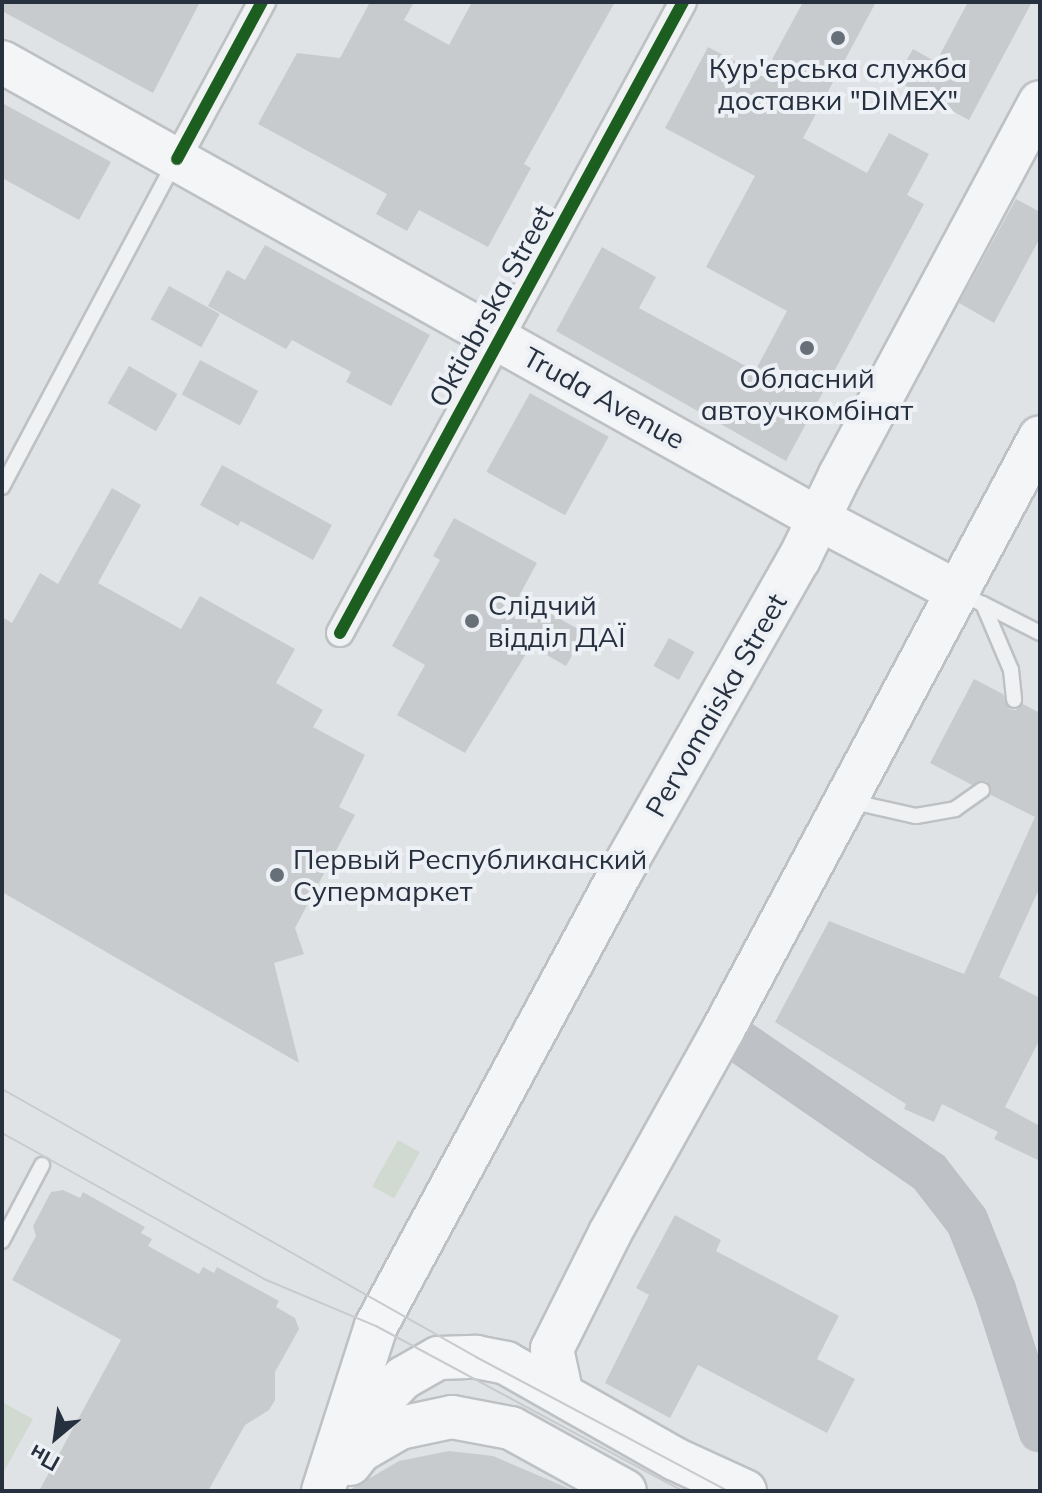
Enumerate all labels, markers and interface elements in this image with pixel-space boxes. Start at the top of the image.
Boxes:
marker: Кур'єрська служба доставки "DIMEX" [829,29,847,47]
place label: Кур'єрська служба доставки "DIMEX" [709,51,967,117]
street label: Oktiabrska Street [422,199,560,413]
marker: Обласний автоучкомбінат [798,339,816,357]
street label: Truda Avenue [517,340,691,456]
place label: Обласний автоучкомбінат [701,361,913,427]
street label: Pervomaiska Street [638,587,794,823]
place label: Слідчий відділ ДАЇ [488,588,626,654]
marker: Слідчий відділ ДАЇ [463,612,481,630]
place label: Первый Республиканский Супермаркет [293,842,647,908]
marker: Первый Республиканский Супермаркет [268,866,286,884]
north arrow [16,1397,96,1477]
text: Пн [24,1438,65,1478]

